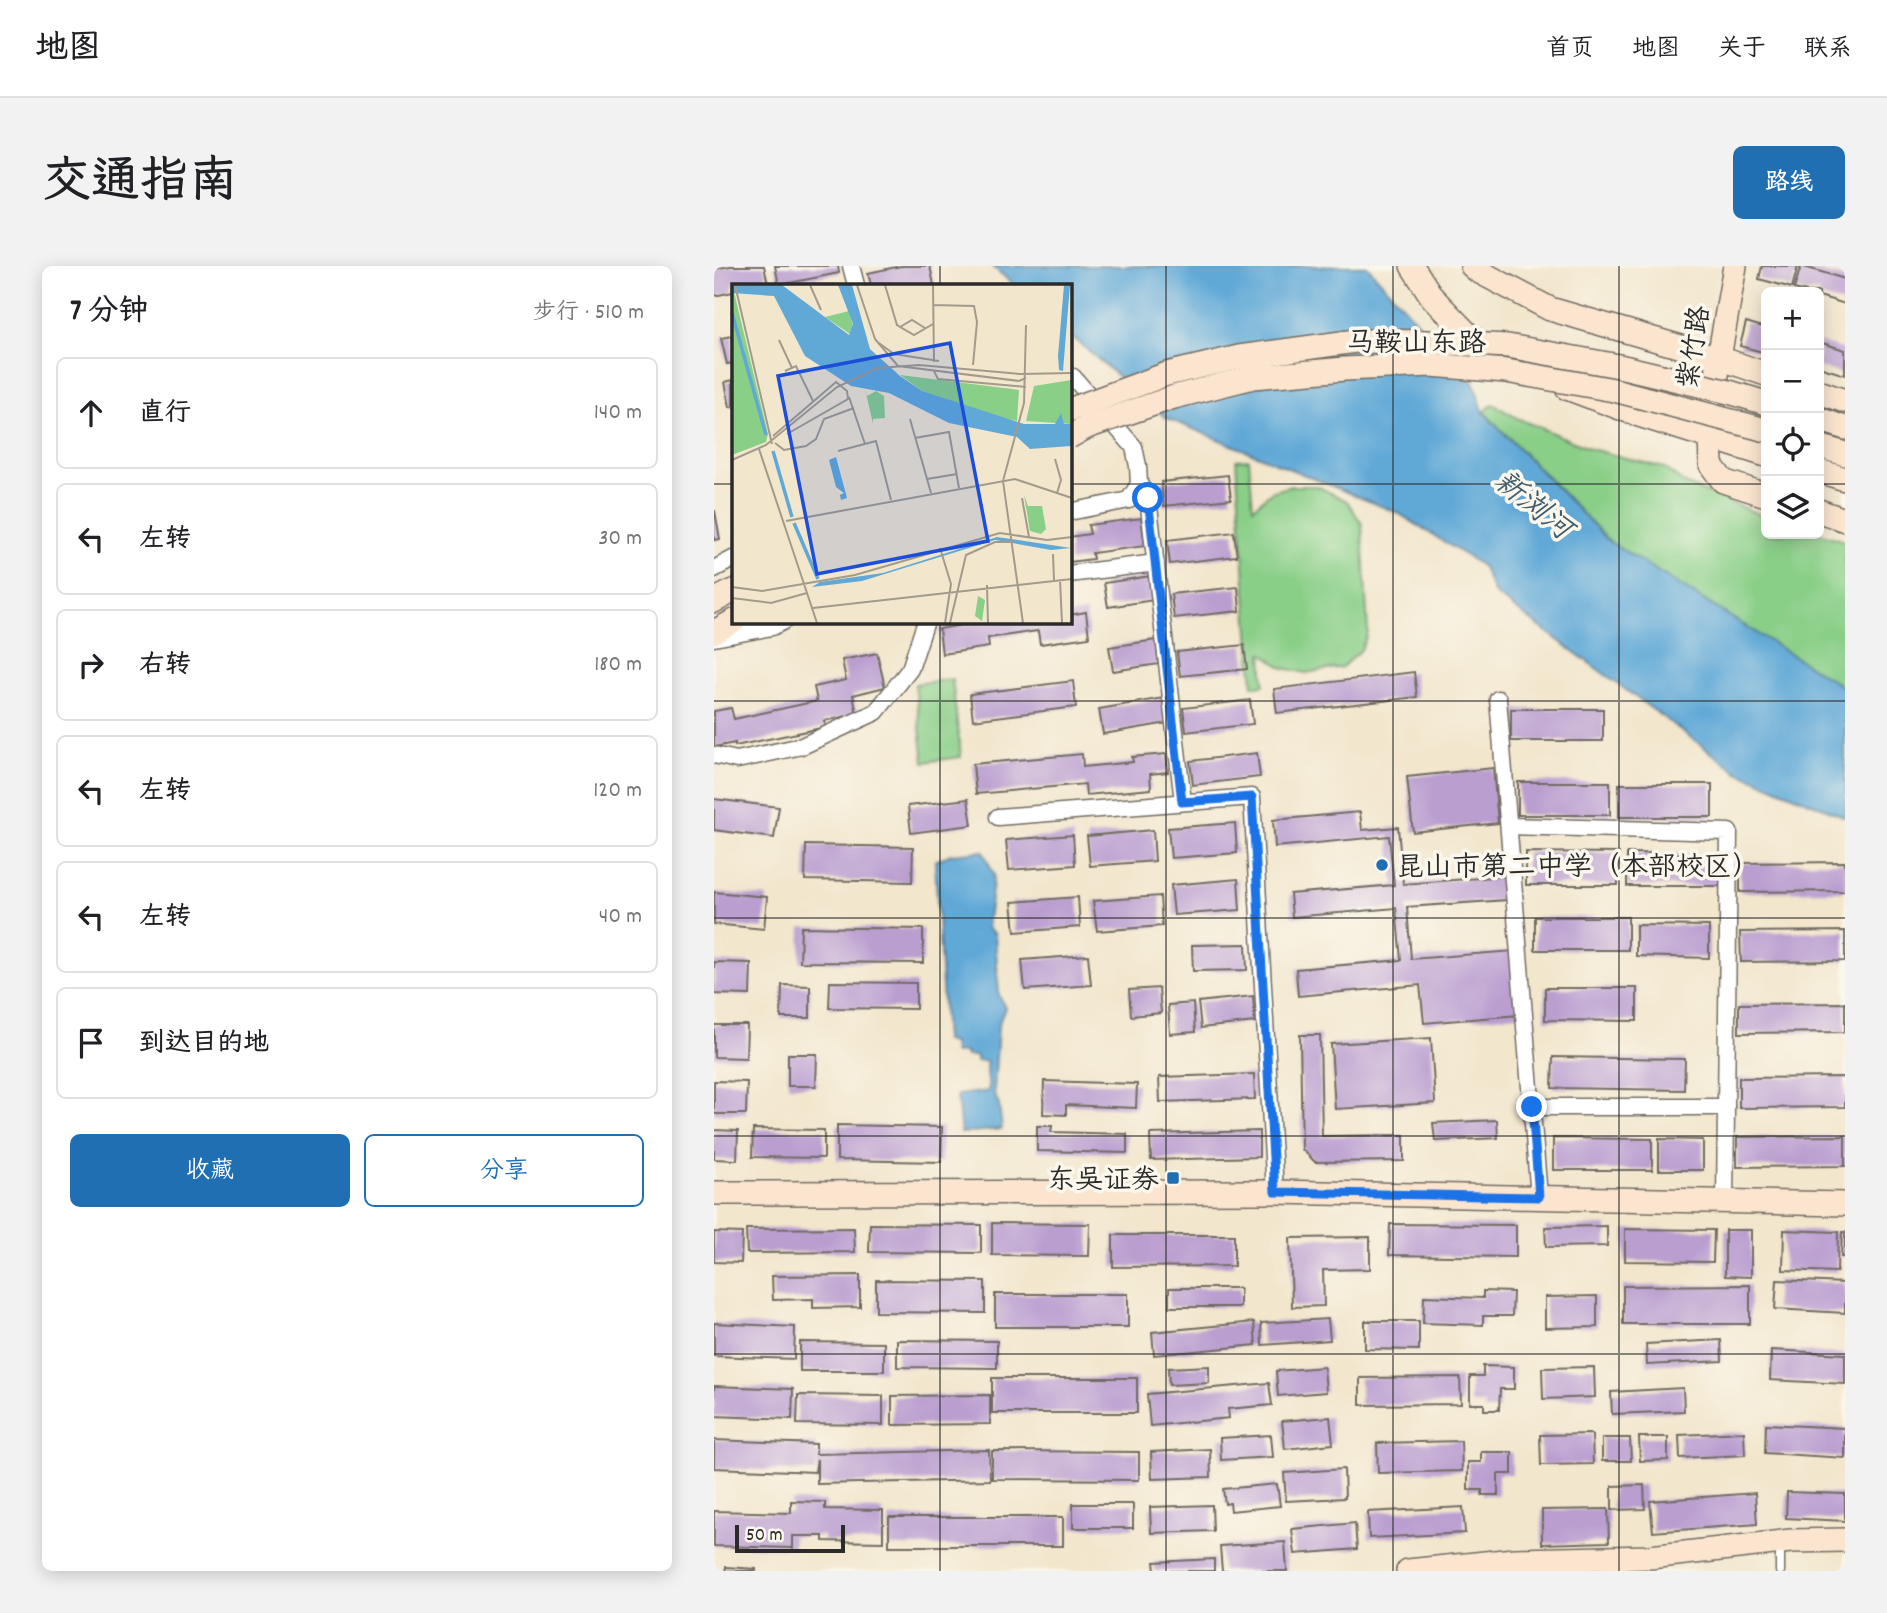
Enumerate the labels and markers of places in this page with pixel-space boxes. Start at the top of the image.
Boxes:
place label: 昆山市第二中学（本部校区） [1396,850,1760,890]
marker: 昆山市第二中学（本部校区） [1374,857,1390,873]
place label: 东吴证券 [1047,1163,1159,1203]
marker: 东吴证券 [1165,1170,1181,1186]

